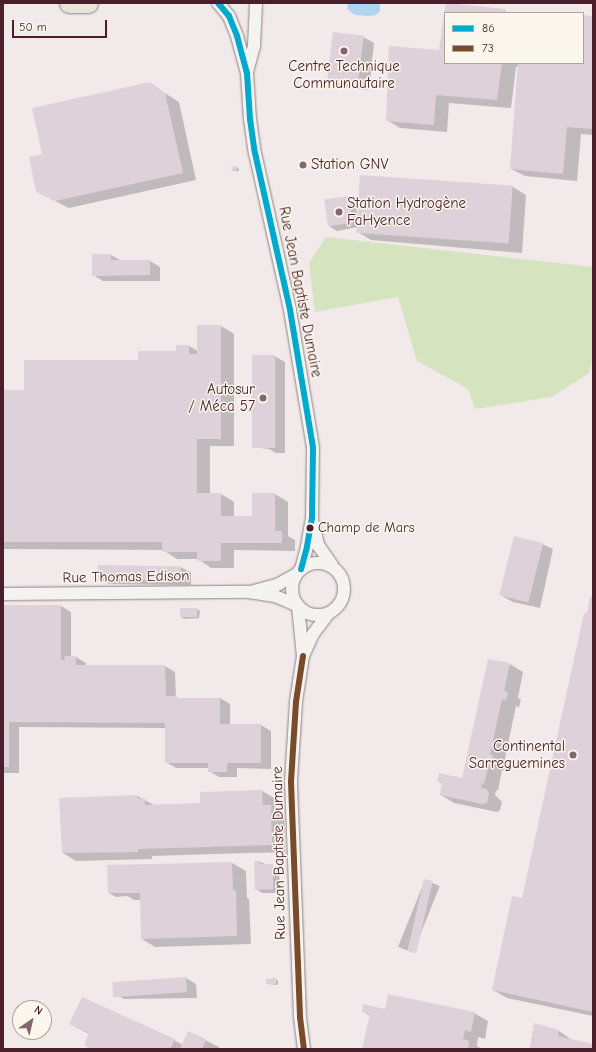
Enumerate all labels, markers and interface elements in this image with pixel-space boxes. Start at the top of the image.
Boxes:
scale bar [14,12,109,38]
legend [444,12,584,64]
text: 50 m [19,20,47,34]
text: 86 [482,21,495,35]
text: 73 [482,41,494,55]
marker: Centre Technique Communautaire [339,46,349,56]
place label: Centre Technique Communautaire [288,57,400,92]
place label: Station GNV [311,156,388,174]
marker: Station GNV [298,160,308,170]
place label: Station Hydrogène FaHyence [347,194,466,229]
street label: Rue Jean Baptiste Dumaire [275,205,325,379]
marker: Station Hydrogène FaHyence [334,207,344,217]
place label: Autosur / Méca 57 [188,380,255,415]
marker: Autosur / Méca 57 [258,393,268,403]
place label: Champ de Mars [318,520,414,536]
marker: Champ de Mars [305,523,315,533]
street label: Rue Thomas Edison [62,567,190,587]
place label: Continental Sarreguemines [469,737,565,772]
marker: Continental Sarreguemines [568,750,578,760]
street label: Rue Jean Baptiste Dumaire [268,766,290,940]
north arrow [12,1000,52,1040]
text: N [32,1003,45,1018]

